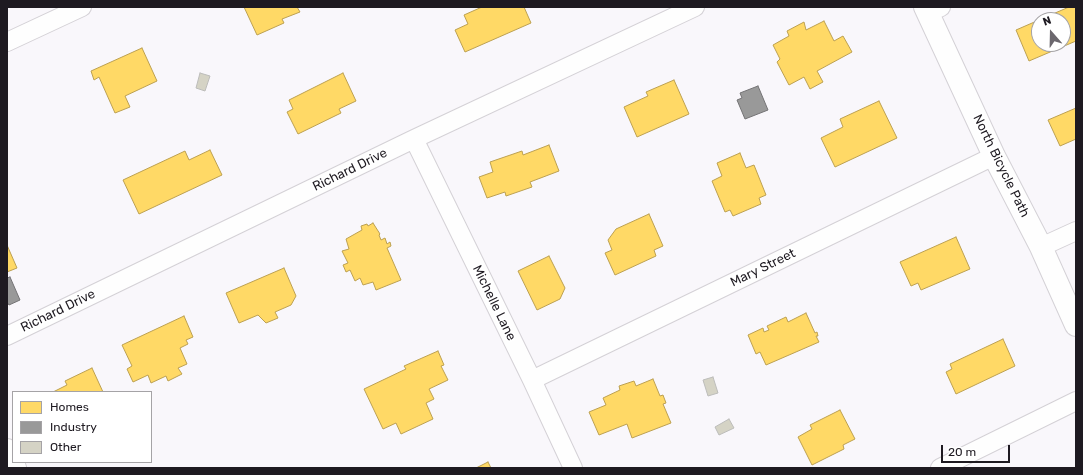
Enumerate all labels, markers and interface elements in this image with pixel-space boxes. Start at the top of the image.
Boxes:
north arrow [1031,12,1071,52]
text: N [1041,14,1053,29]
street label: North Bicycle Path [969,112,1033,220]
street label: Richard Drive [310,145,390,195]
street label: Mary Street [728,246,798,290]
street label: Michelle Lane [469,263,519,343]
street label: Richard Drive [18,286,98,336]
legend [12,391,152,463]
text: Homes [50,400,89,414]
text: Industry [50,420,97,434]
scale bar [943,437,1012,463]
text: Other [50,440,81,454]
text: 20 m [948,445,976,459]

